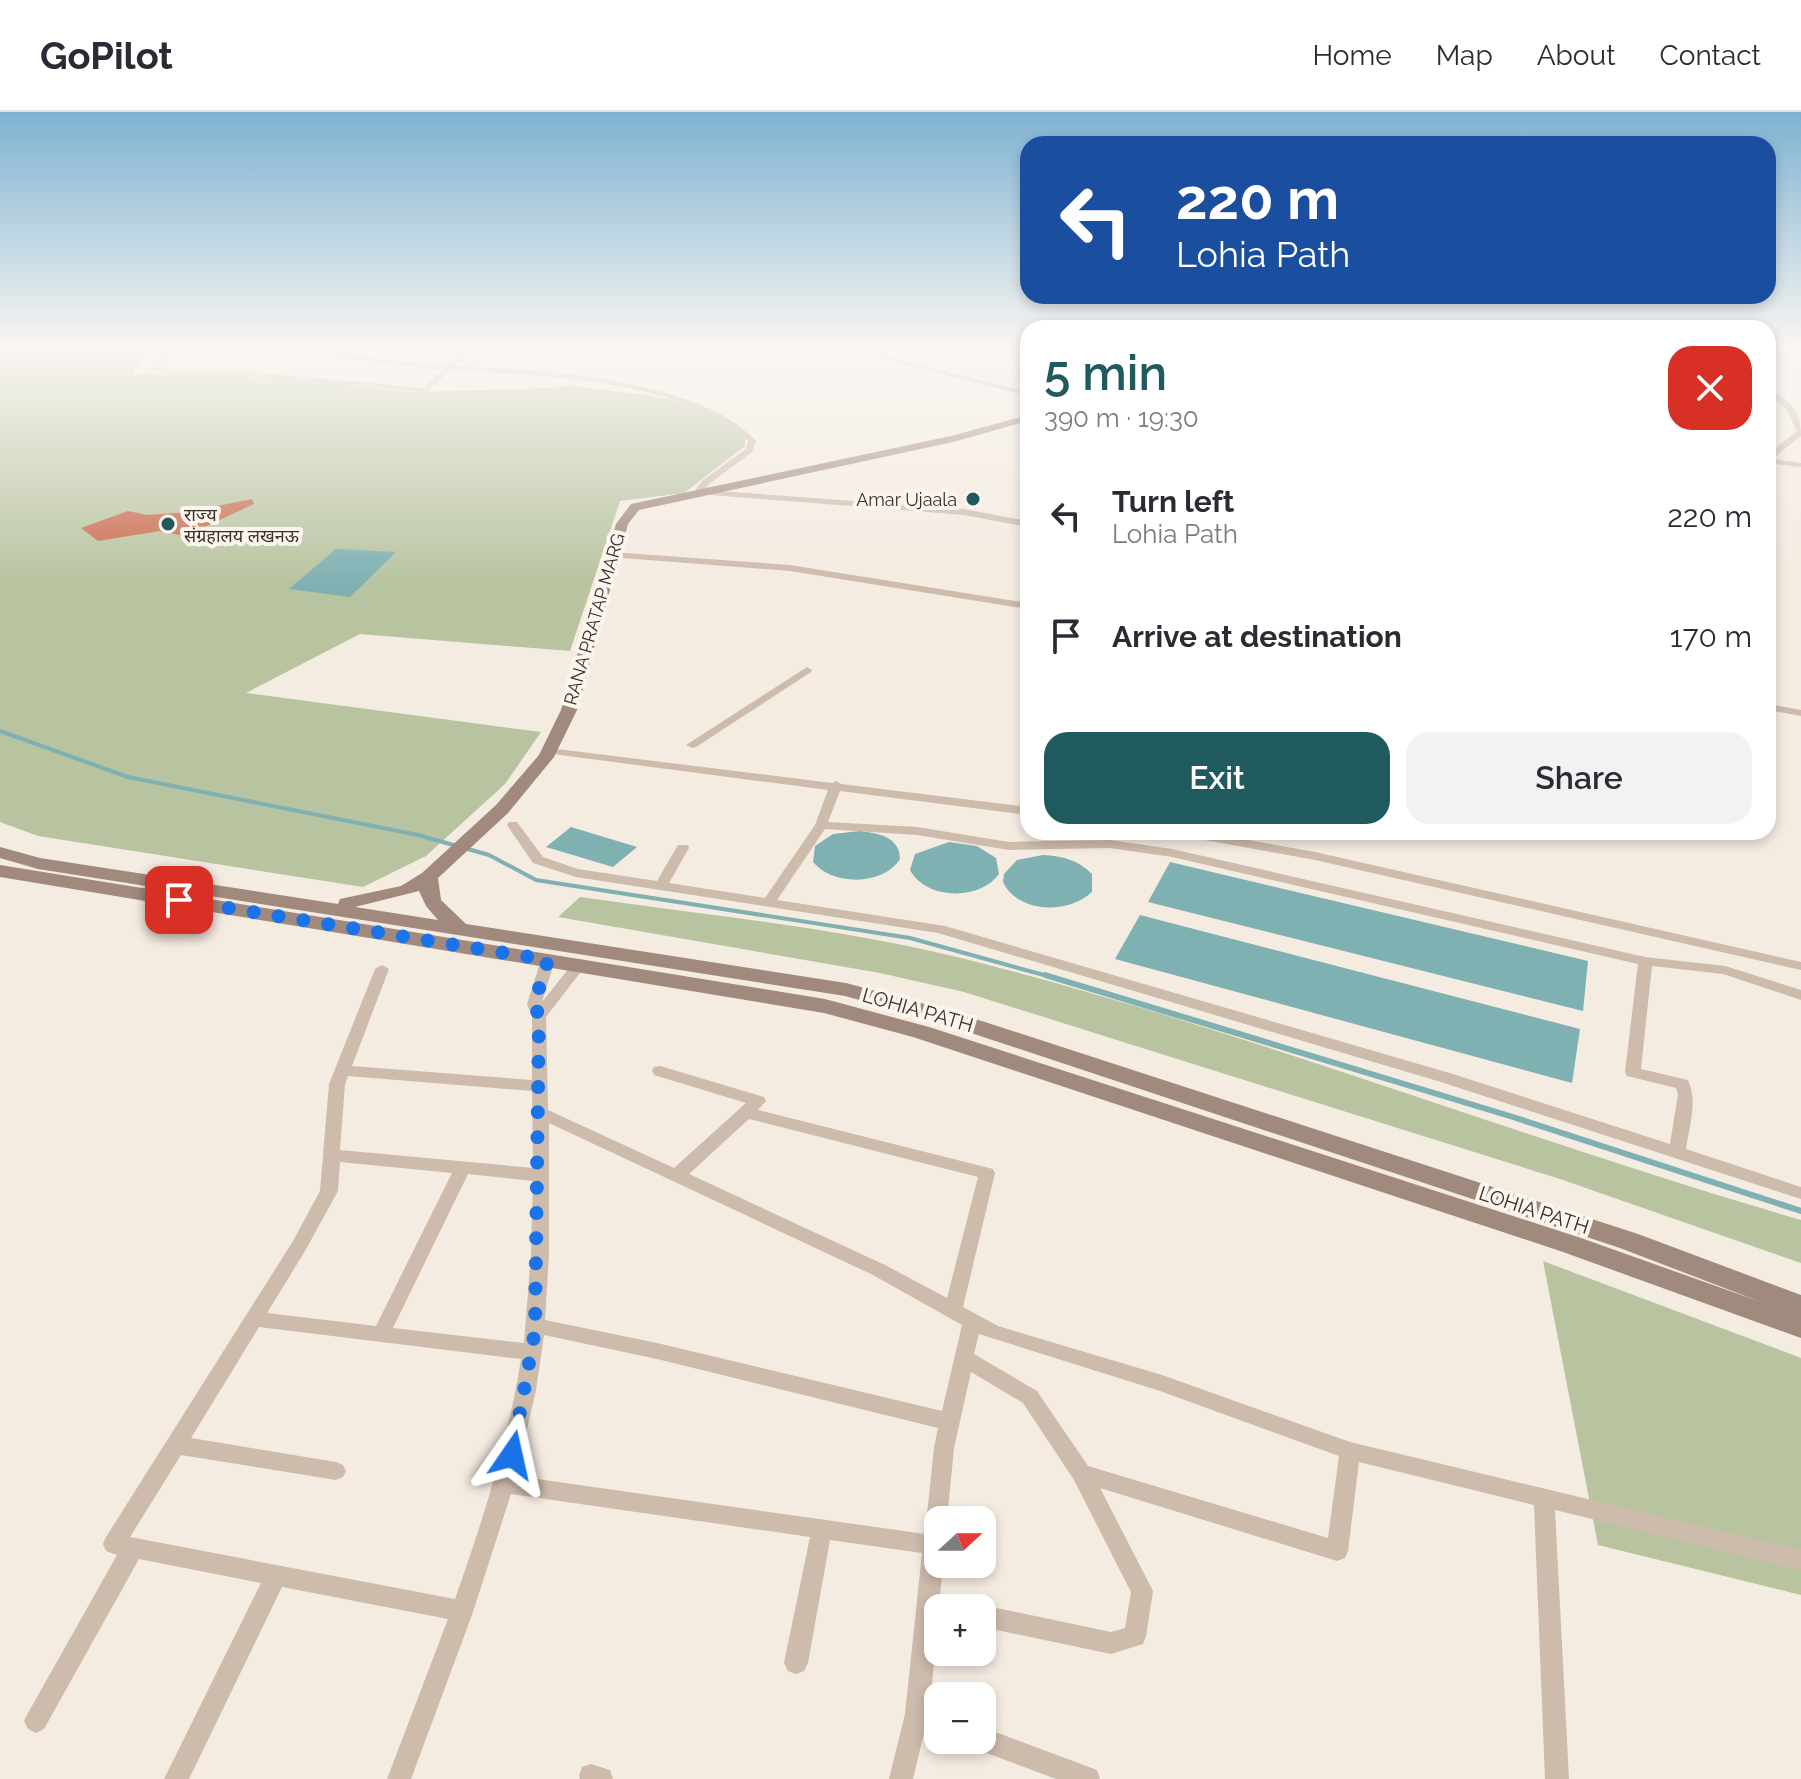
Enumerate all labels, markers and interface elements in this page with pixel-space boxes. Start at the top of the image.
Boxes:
text: GoPilot [40,33,173,78]
text: Home [1312,39,1392,72]
text: Map [1436,39,1493,72]
text: About [1537,39,1616,72]
text: Contact [1660,39,1761,72]
text: 220 m [1176,166,1339,232]
icon: left [1044,168,1148,272]
text: Lohia Path [1176,233,1350,275]
text: 5 min [1044,345,1167,401]
button: close [1668,346,1752,430]
text: 390 m · 19:30 [1044,403,1199,433]
text: Turn left [1112,484,1234,519]
place label: Amar Ujaala [856,489,957,510]
marker: Amar Ujaala [964,490,982,508]
icon: left [1044,494,1088,538]
text: 220 m [1667,499,1752,534]
place label: राज्य संग्रहालय लखनऊ [184,504,300,546]
marker: राज्य संग्रहालय लखनऊ [159,515,177,533]
text: Lohia Path [1112,519,1238,549]
street label: RANA PRATAP MARG [559,531,629,707]
icon: arrive [1044,614,1088,658]
text: Arrive at destination [1112,619,1402,654]
text: 170 m [1670,619,1752,654]
button: Exit [1044,732,1390,824]
button: Share [1406,732,1752,824]
pin [145,866,213,934]
icon: arrive [157,878,201,922]
street label: LOHIA PATH [860,983,976,1037]
street label: LOHIA PATH [1476,1181,1592,1239]
position arrow [470,1413,554,1497]
north arrow [924,1506,996,1578]
map controls [924,1506,996,1754]
button: + [924,1594,996,1666]
button: − [924,1682,996,1754]

